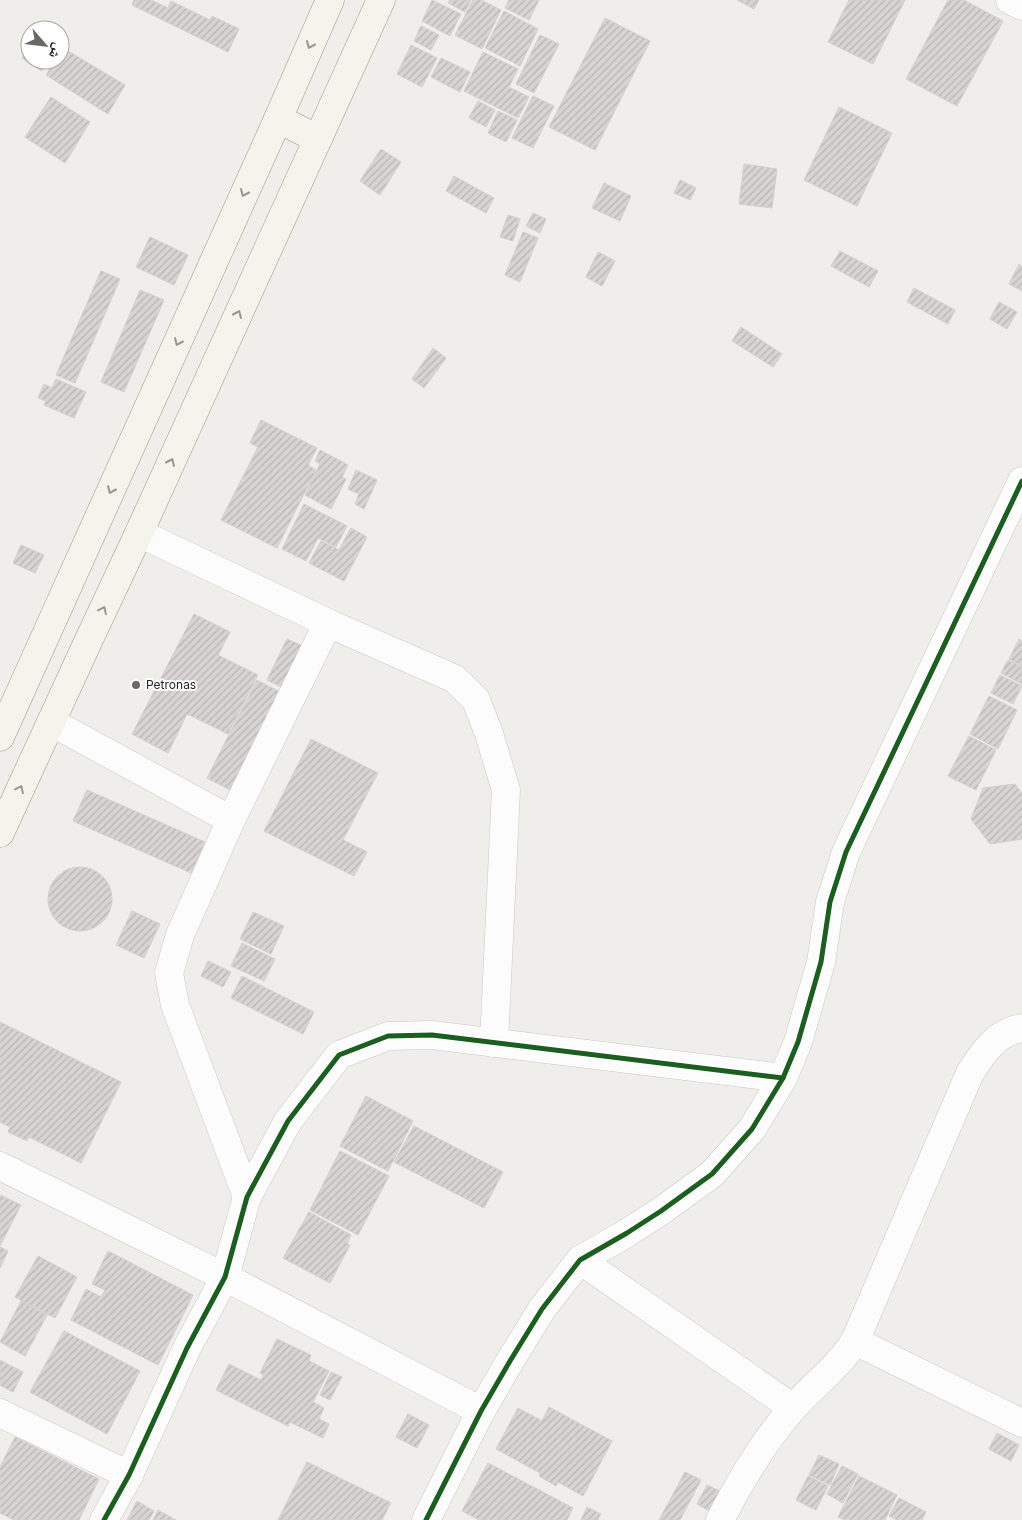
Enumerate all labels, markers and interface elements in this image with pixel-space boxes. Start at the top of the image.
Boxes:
north arrow [20,20,70,70]
text: ش [45,40,68,62]
one-way arrow [306,40,316,49]
one-way arrow [240,188,251,197]
one-way arrow [232,310,243,319]
one-way arrow [173,337,184,346]
one-way arrow [165,458,176,467]
one-way arrow [107,485,118,494]
one-way arrow [97,606,107,615]
place label: Petronas [146,677,196,692]
marker: Petronas [130,679,142,691]
one-way arrow [14,785,25,794]

